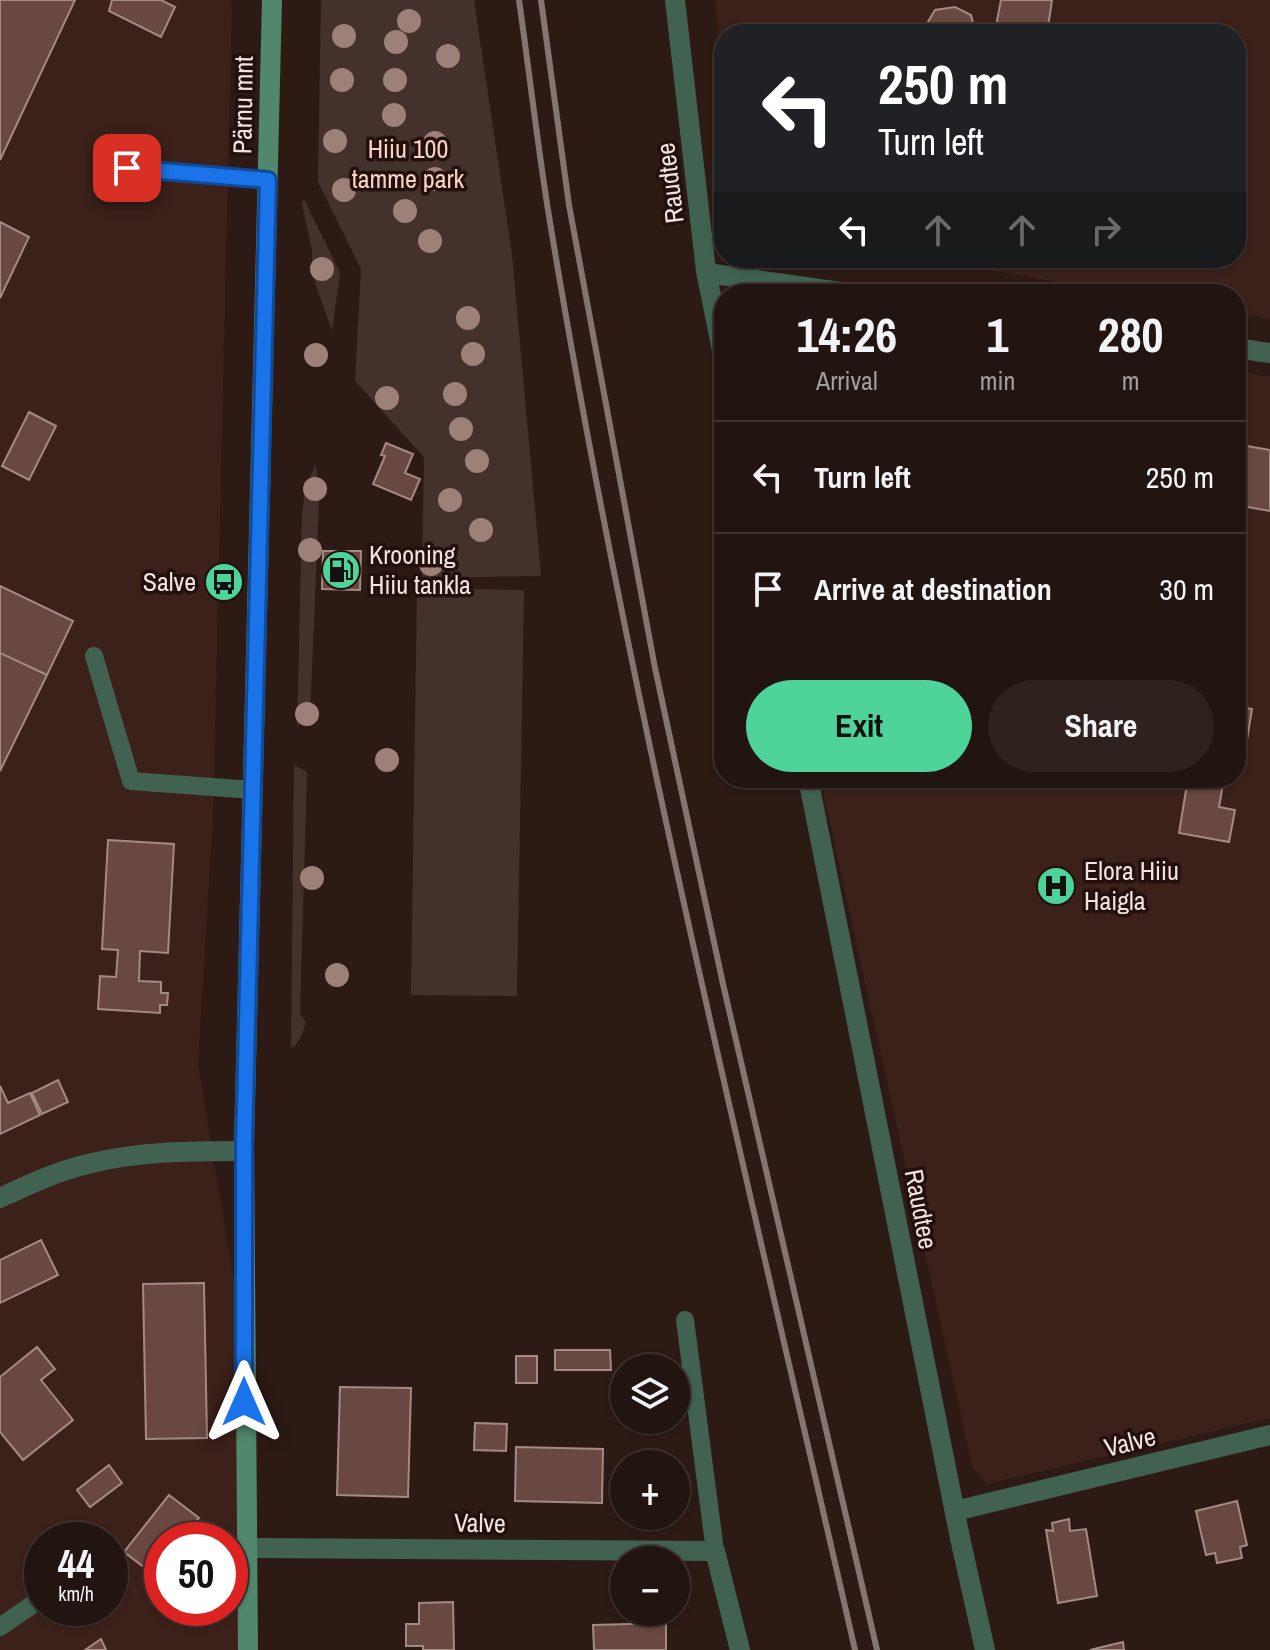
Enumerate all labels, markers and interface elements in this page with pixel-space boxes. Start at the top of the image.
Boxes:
text: 250 m [878,46,1008,121]
street label: Pärnu mnt [224,55,261,154]
icon: left [746,56,850,160]
text: Turn left [878,118,984,166]
park label: Hiiu 100 tamme park [352,131,465,196]
pin [93,134,161,202]
street label: Raudtee [647,141,692,225]
icon: arrive [105,146,149,190]
icon: left [832,208,876,252]
icon: ahead [916,208,960,252]
icon: ahead [1000,208,1044,252]
icon: right [1084,208,1128,252]
text: 14:26 [797,302,897,367]
text: 1 [987,302,1008,367]
text: 280 [1098,302,1163,367]
text: Arrival [816,363,878,398]
text: min [980,363,1015,398]
text: m [1122,363,1140,398]
icon: left [746,455,790,499]
text: Turn left [814,457,911,497]
text: 250 m [1146,457,1214,497]
place label: Krooning Hiiu tankla [369,537,471,602]
fuel station icon: Krooning Hiiu tankla [320,549,362,591]
bus stop icon: Salve [203,561,245,603]
place label: Salve [143,564,196,599]
icon: arrive [746,567,790,611]
text: Arrive at destination [814,569,1052,609]
text: 30 m [1159,569,1214,609]
button: Exit [746,680,972,772]
button: Share [988,680,1214,772]
place label: Elora Hiiu Haigla [1084,853,1179,918]
hospital icon: Elora Hiiu Haigla [1035,865,1077,907]
street label: Raudtee [897,1166,946,1252]
map controls [610,1354,690,1626]
button: layers [610,1354,690,1434]
position arrow [202,1360,286,1444]
street label: Valve [1101,1418,1159,1465]
button: + [610,1450,690,1530]
street label: Valve [454,1505,506,1540]
speed limit sign: 50 [144,1522,248,1626]
text: 44 [58,1537,94,1590]
button: − [610,1546,690,1626]
text: km/h [58,1580,94,1607]

